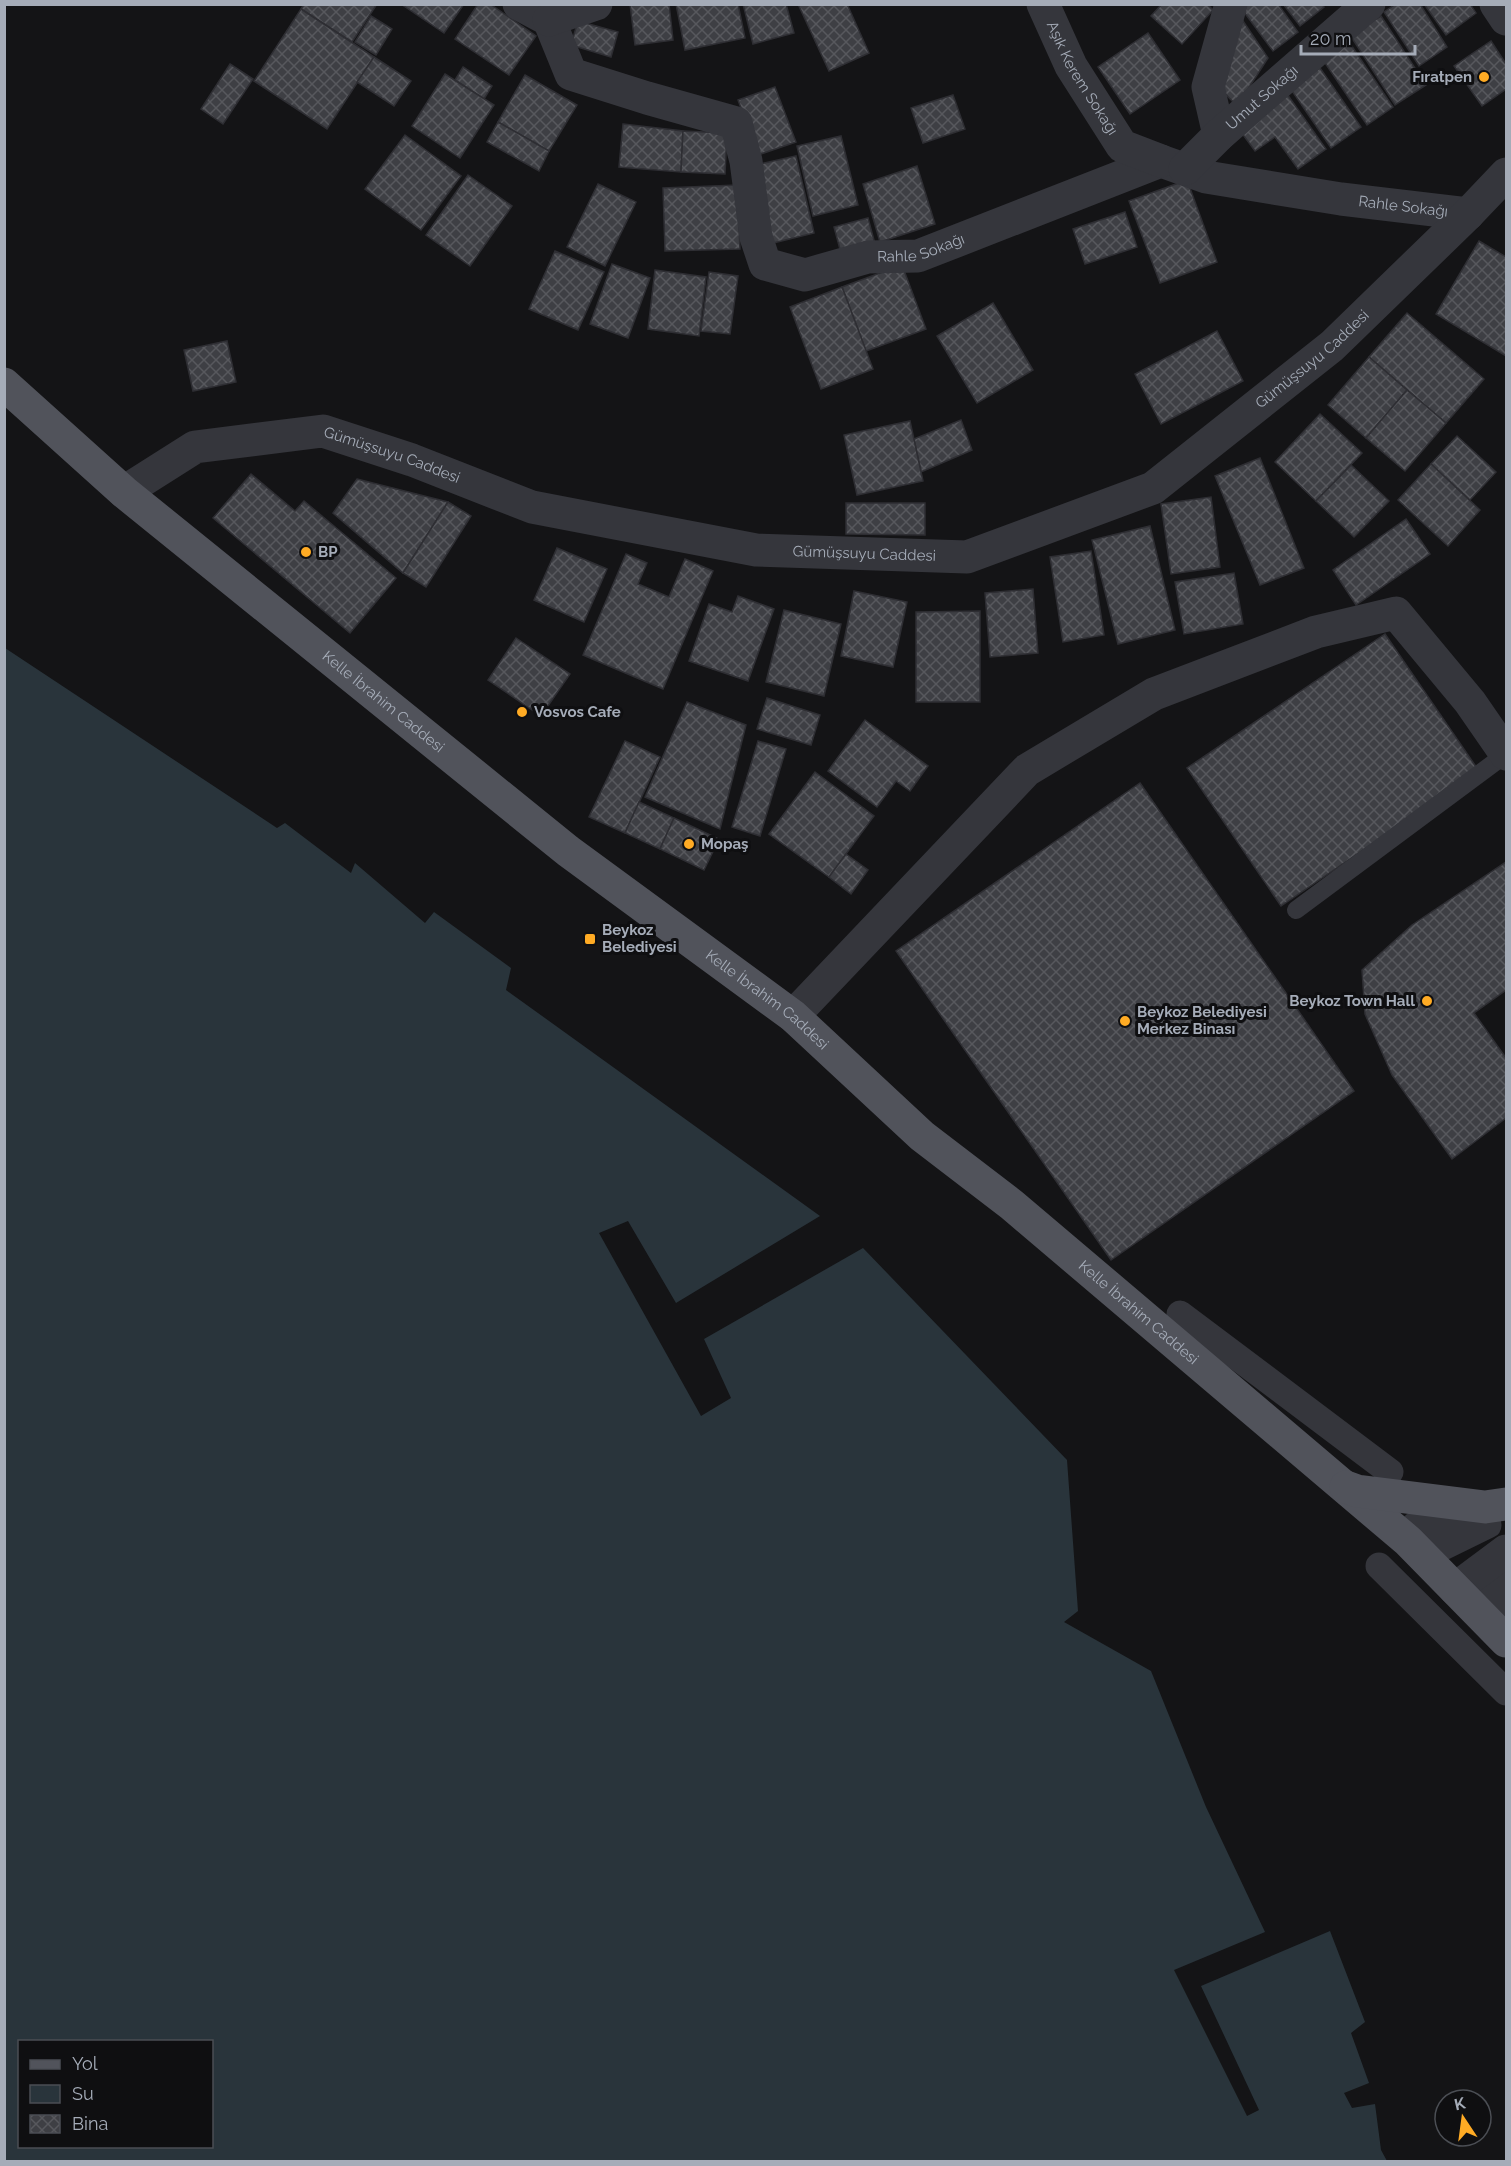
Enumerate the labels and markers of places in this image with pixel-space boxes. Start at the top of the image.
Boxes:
place label: Fıratpen [1412,68,1472,86]
marker: Fıratpen [1477,70,1491,84]
place label: BP [318,543,338,561]
marker: BP [299,545,313,559]
place label: Vosvos Cafe [534,703,621,721]
marker: Vosvos Cafe [515,705,529,719]
place label: Mopaş [701,835,748,853]
marker: Mopaş [682,837,696,851]
place label: Beykoz Belediyesi [602,921,677,956]
marker: Beykoz Belediyesi [583,932,597,946]
place label: Beykoz Town Hall [1289,992,1415,1010]
marker: Beykoz Town Hall [1420,994,1434,1008]
place label: Beykoz Belediyesi Merkez Binası [1137,1003,1267,1038]
marker: Beykoz Belediyesi Merkez Binası [1118,1014,1132,1028]

